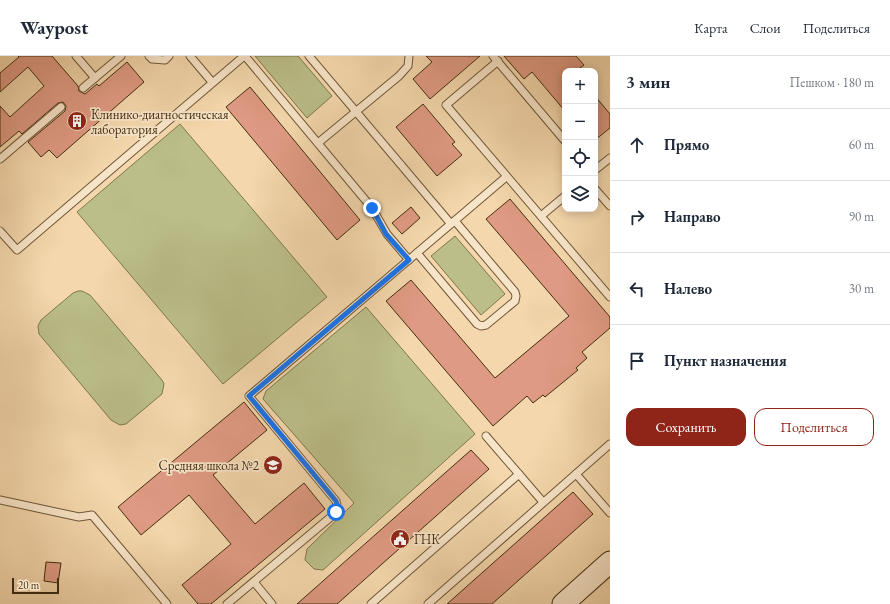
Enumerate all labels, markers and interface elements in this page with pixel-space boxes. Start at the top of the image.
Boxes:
text: Waypost [20,15,88,40]
text: Карта [694,19,728,37]
text: Слои [750,19,781,37]
text: Поделиться [803,19,870,37]
map controls [562,68,598,212]
button: + [562,68,598,104]
text: 3 мин [626,71,670,93]
text: Пешком · 180 m [790,74,874,91]
button: − [562,104,598,140]
place label: Клинико-диагностическая лаборатория [91,106,229,138]
building icon: Клинико-диагностическая лаборатория [66,110,88,132]
icon: ahead [626,134,648,156]
text: Прямо [664,135,709,154]
text: 60 m [849,136,874,153]
button: locate [562,140,598,176]
button: layers [562,176,598,212]
route end [363,199,381,217]
icon: right [626,206,648,228]
text: Направо [664,207,721,226]
text: 90 m [849,208,874,225]
icon: left [626,278,648,300]
text: Налево [664,279,712,298]
text: 30 m [849,280,874,297]
icon: arrive [626,350,648,372]
text: Пункт назначения [664,351,787,370]
button: Сохранить [626,408,746,446]
button: Поделиться [754,408,874,446]
school or university icon: Средняя школа №2 [262,454,284,476]
place label: Средняя школа №2 [158,457,260,474]
route start [327,503,345,521]
public building icon: ГНК [389,528,411,550]
place label: ГНК [414,531,440,548]
scale bar [12,576,59,595]
text: 20 m [18,578,39,592]

